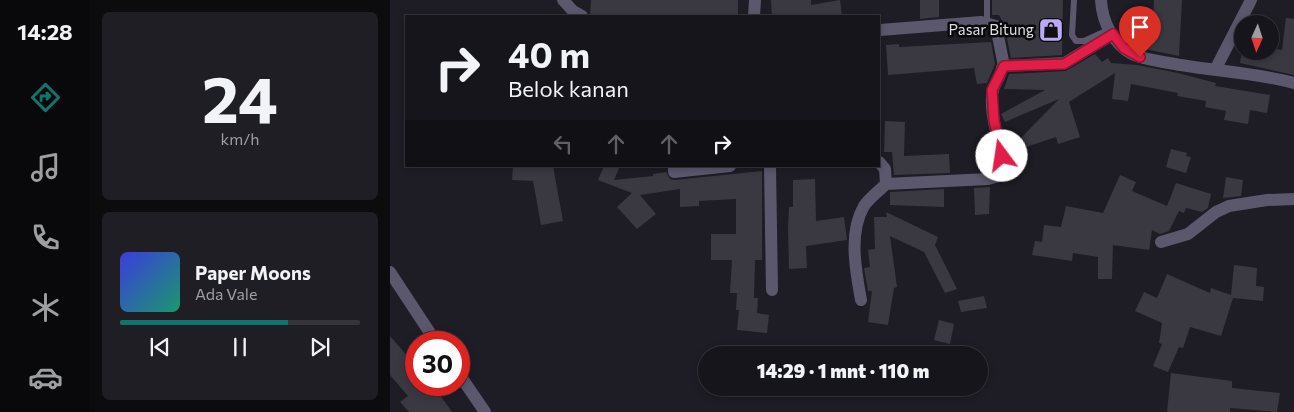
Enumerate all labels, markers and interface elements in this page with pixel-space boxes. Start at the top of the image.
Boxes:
pin [1119,6,1161,57]
icon: arrive [1126,13,1154,41]
north arrow [1234,15,1279,60]
map controls [1234,15,1279,60]
shop icon: Pasar Bitung [1038,17,1064,43]
text: 14:28 [17,18,73,45]
place label: Pasar Bitung [948,20,1034,38]
text: 40 m [508,32,590,75]
icon: right [425,35,490,100]
text: 24 [202,57,278,136]
text: Belok kanan [508,75,629,102]
icon: directions [28,80,63,115]
text: km/h [221,129,259,148]
position arrow [975,129,1027,181]
icon: left [549,130,577,158]
icon: ahead [602,130,630,158]
icon: ahead [655,130,683,158]
icon: right [708,130,736,158]
icon: music [28,150,63,185]
icon: phone [28,220,63,255]
text: Paper Moons [195,261,311,284]
text: Ada Vale [195,284,257,303]
icon: climate [28,290,63,325]
speed limit sign: 30 [405,331,470,396]
icon: previous [146,333,174,361]
icon: pause [226,333,254,361]
icon: next [306,333,334,361]
text: 14:29 · 1 mnt · 110 m [757,359,929,382]
icon: car [28,360,63,395]

